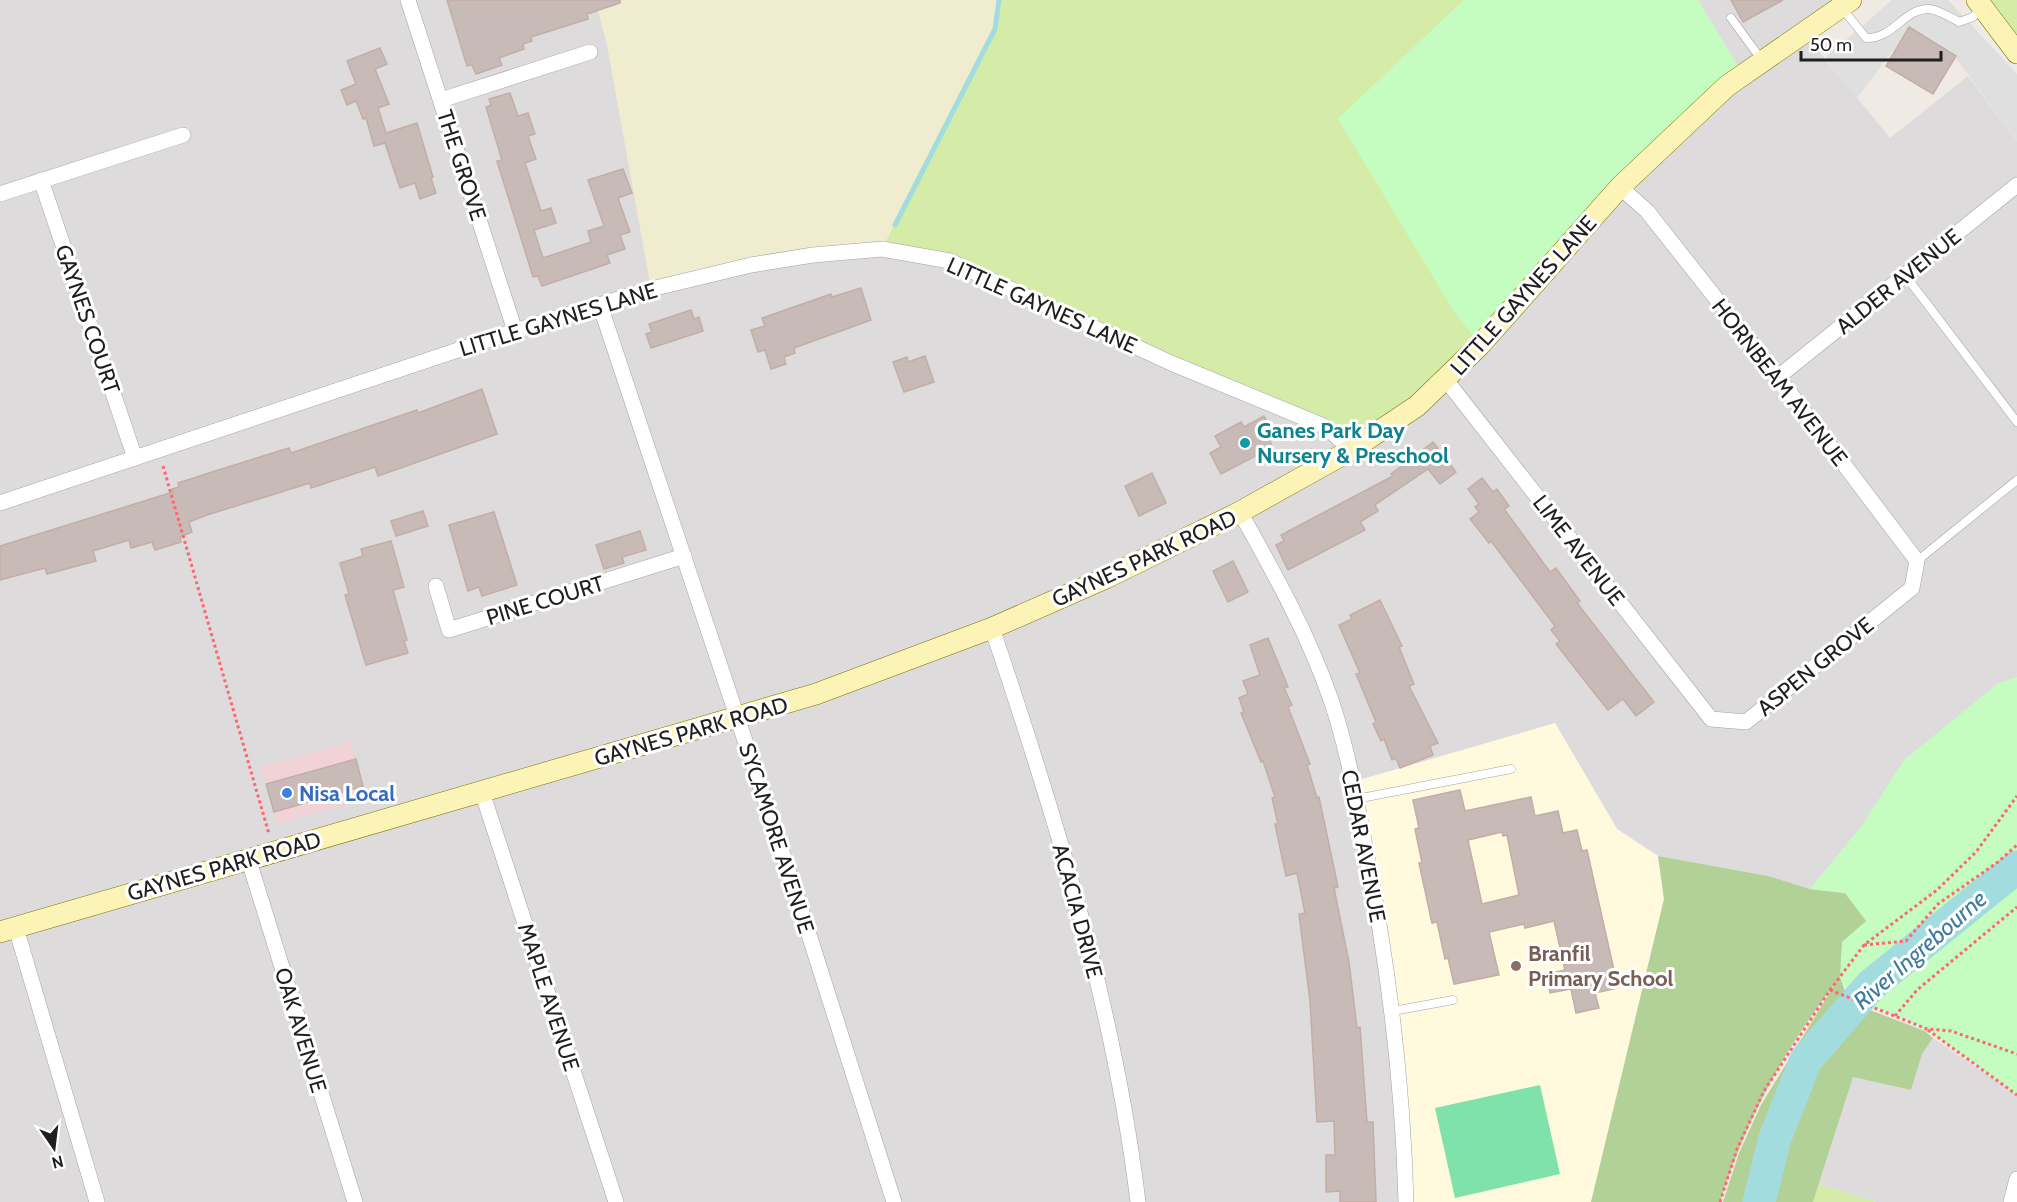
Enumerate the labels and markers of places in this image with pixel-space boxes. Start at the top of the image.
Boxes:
place label: Ganes Park Day Nursery & Preschool [1257,417,1449,469]
marker: Ganes Park Day Nursery & Preschool [1238,436,1252,450]
place label: Nisa Local [299,780,395,807]
marker: Nisa Local [280,786,294,800]
place label: Branfil Primary School [1528,940,1674,992]
marker: Branfil Primary School [1509,959,1523,973]

